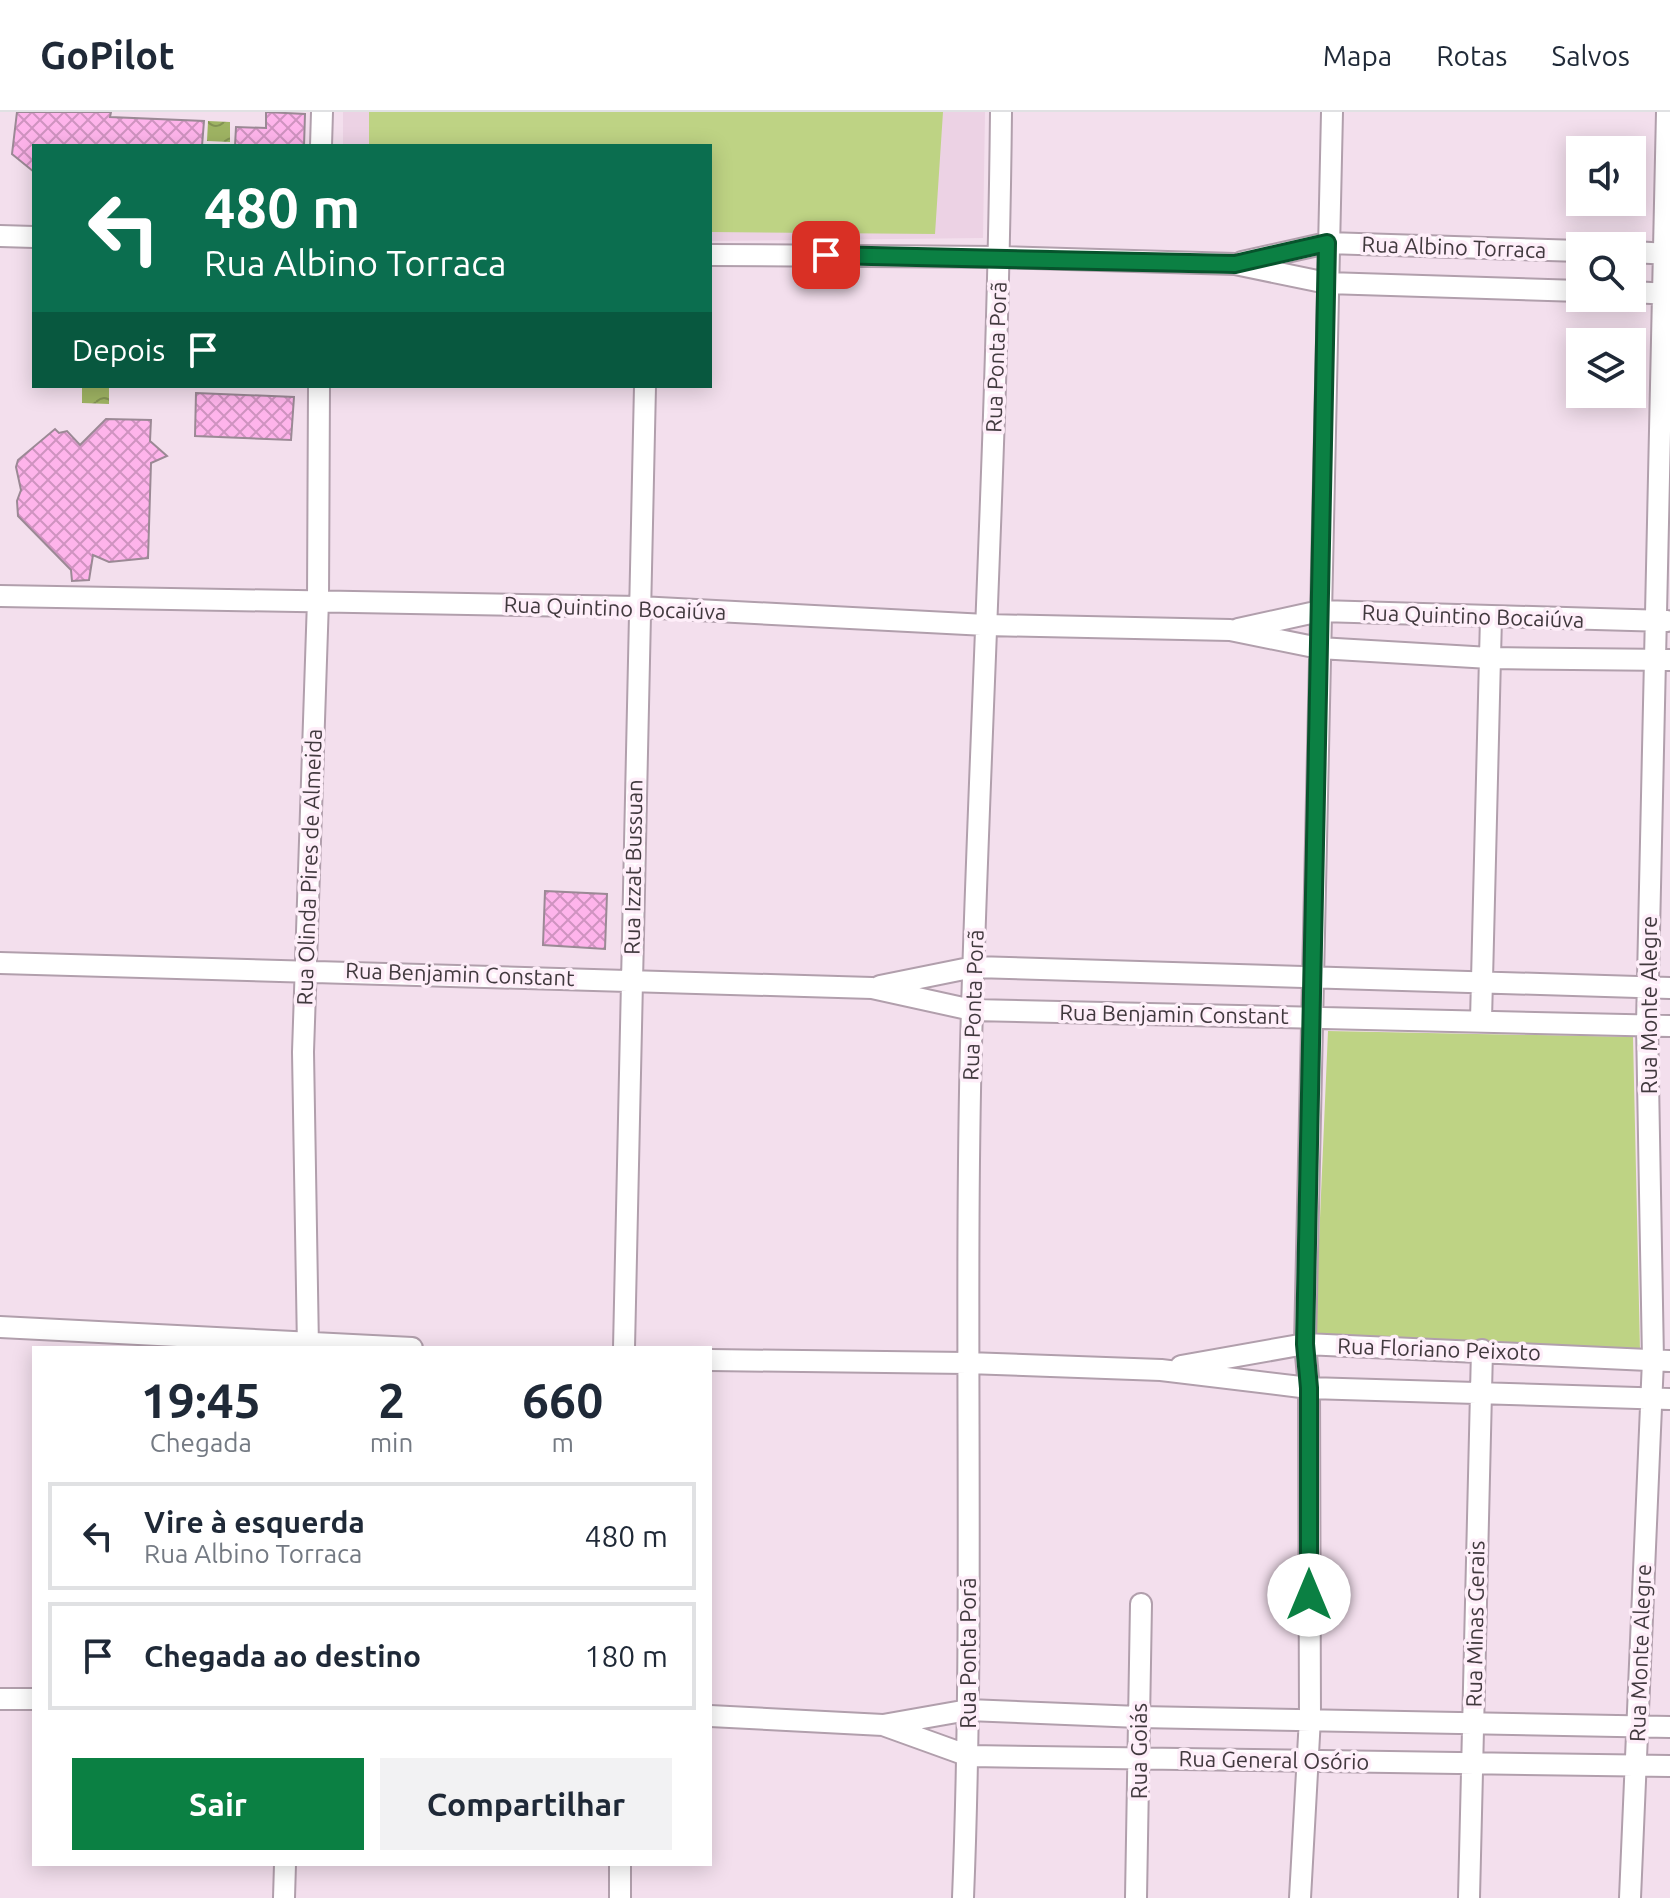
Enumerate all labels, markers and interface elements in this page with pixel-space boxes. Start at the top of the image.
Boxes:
text: GoPilot [40,34,175,76]
text: Mapa [1323,40,1392,71]
text: Rotas [1436,40,1507,71]
text: Salvos [1551,40,1630,71]
map controls [1566,136,1646,408]
button: sound [1566,136,1646,216]
icon: left [72,176,176,280]
text: 480 m [204,176,360,239]
pin [792,221,860,289]
street label: Rua Albino Torraca [1361,231,1547,262]
button: search [1566,232,1646,312]
icon: arrive [804,233,848,277]
text: Rua Albino Torraca [204,242,506,283]
street label: Rua Ponta Porã [980,281,1011,433]
icon: arrive [181,328,225,372]
button: layers [1566,328,1646,408]
text: Depois [72,333,165,367]
street label: Rua Quintino Bocaiúva [503,591,727,624]
street label: Rua Quintino Bocaiúva [1361,599,1585,632]
street label: Rua Olinda Pires de Almeida [291,728,326,1006]
street label: Rua Izzat Bussuan [618,779,647,955]
street label: Rua Monte Alegre [1636,916,1661,1094]
street label: Rua Ponta Porã [957,929,988,1081]
street label: Rua Benjamin Constant [345,957,575,990]
street label: Rua Benjamin Constant [1059,999,1289,1028]
street label: Rua Floriano Peixoto [1337,1332,1541,1365]
text: 19:45 [141,1373,261,1427]
text: 2 [378,1373,405,1427]
text: 660 [522,1373,603,1427]
text: Chegada [150,1428,252,1457]
text: min [370,1428,413,1457]
text: m [551,1428,574,1457]
text: Vire à esquerda [144,1505,365,1539]
icon: left [76,1514,120,1558]
text: 480 m [584,1519,668,1553]
text: Rua Albino Torraca [144,1539,362,1568]
street label: Rua Minas Gerais [1461,1540,1488,1708]
position arrow [1267,1553,1351,1637]
street label: Rua Monte Alegre [1624,1563,1655,1743]
street label: Rua Ponta Porã [955,1577,980,1729]
icon: arrive [76,1634,120,1678]
text: Chegada ao destino [144,1639,421,1673]
text: 180 m [584,1639,668,1673]
street label: Rua Goiás [1126,1703,1151,1799]
street label: Rua General Osório [1179,1745,1369,1774]
button: Sair [72,1758,364,1850]
button: Compartilhar [380,1758,672,1850]

